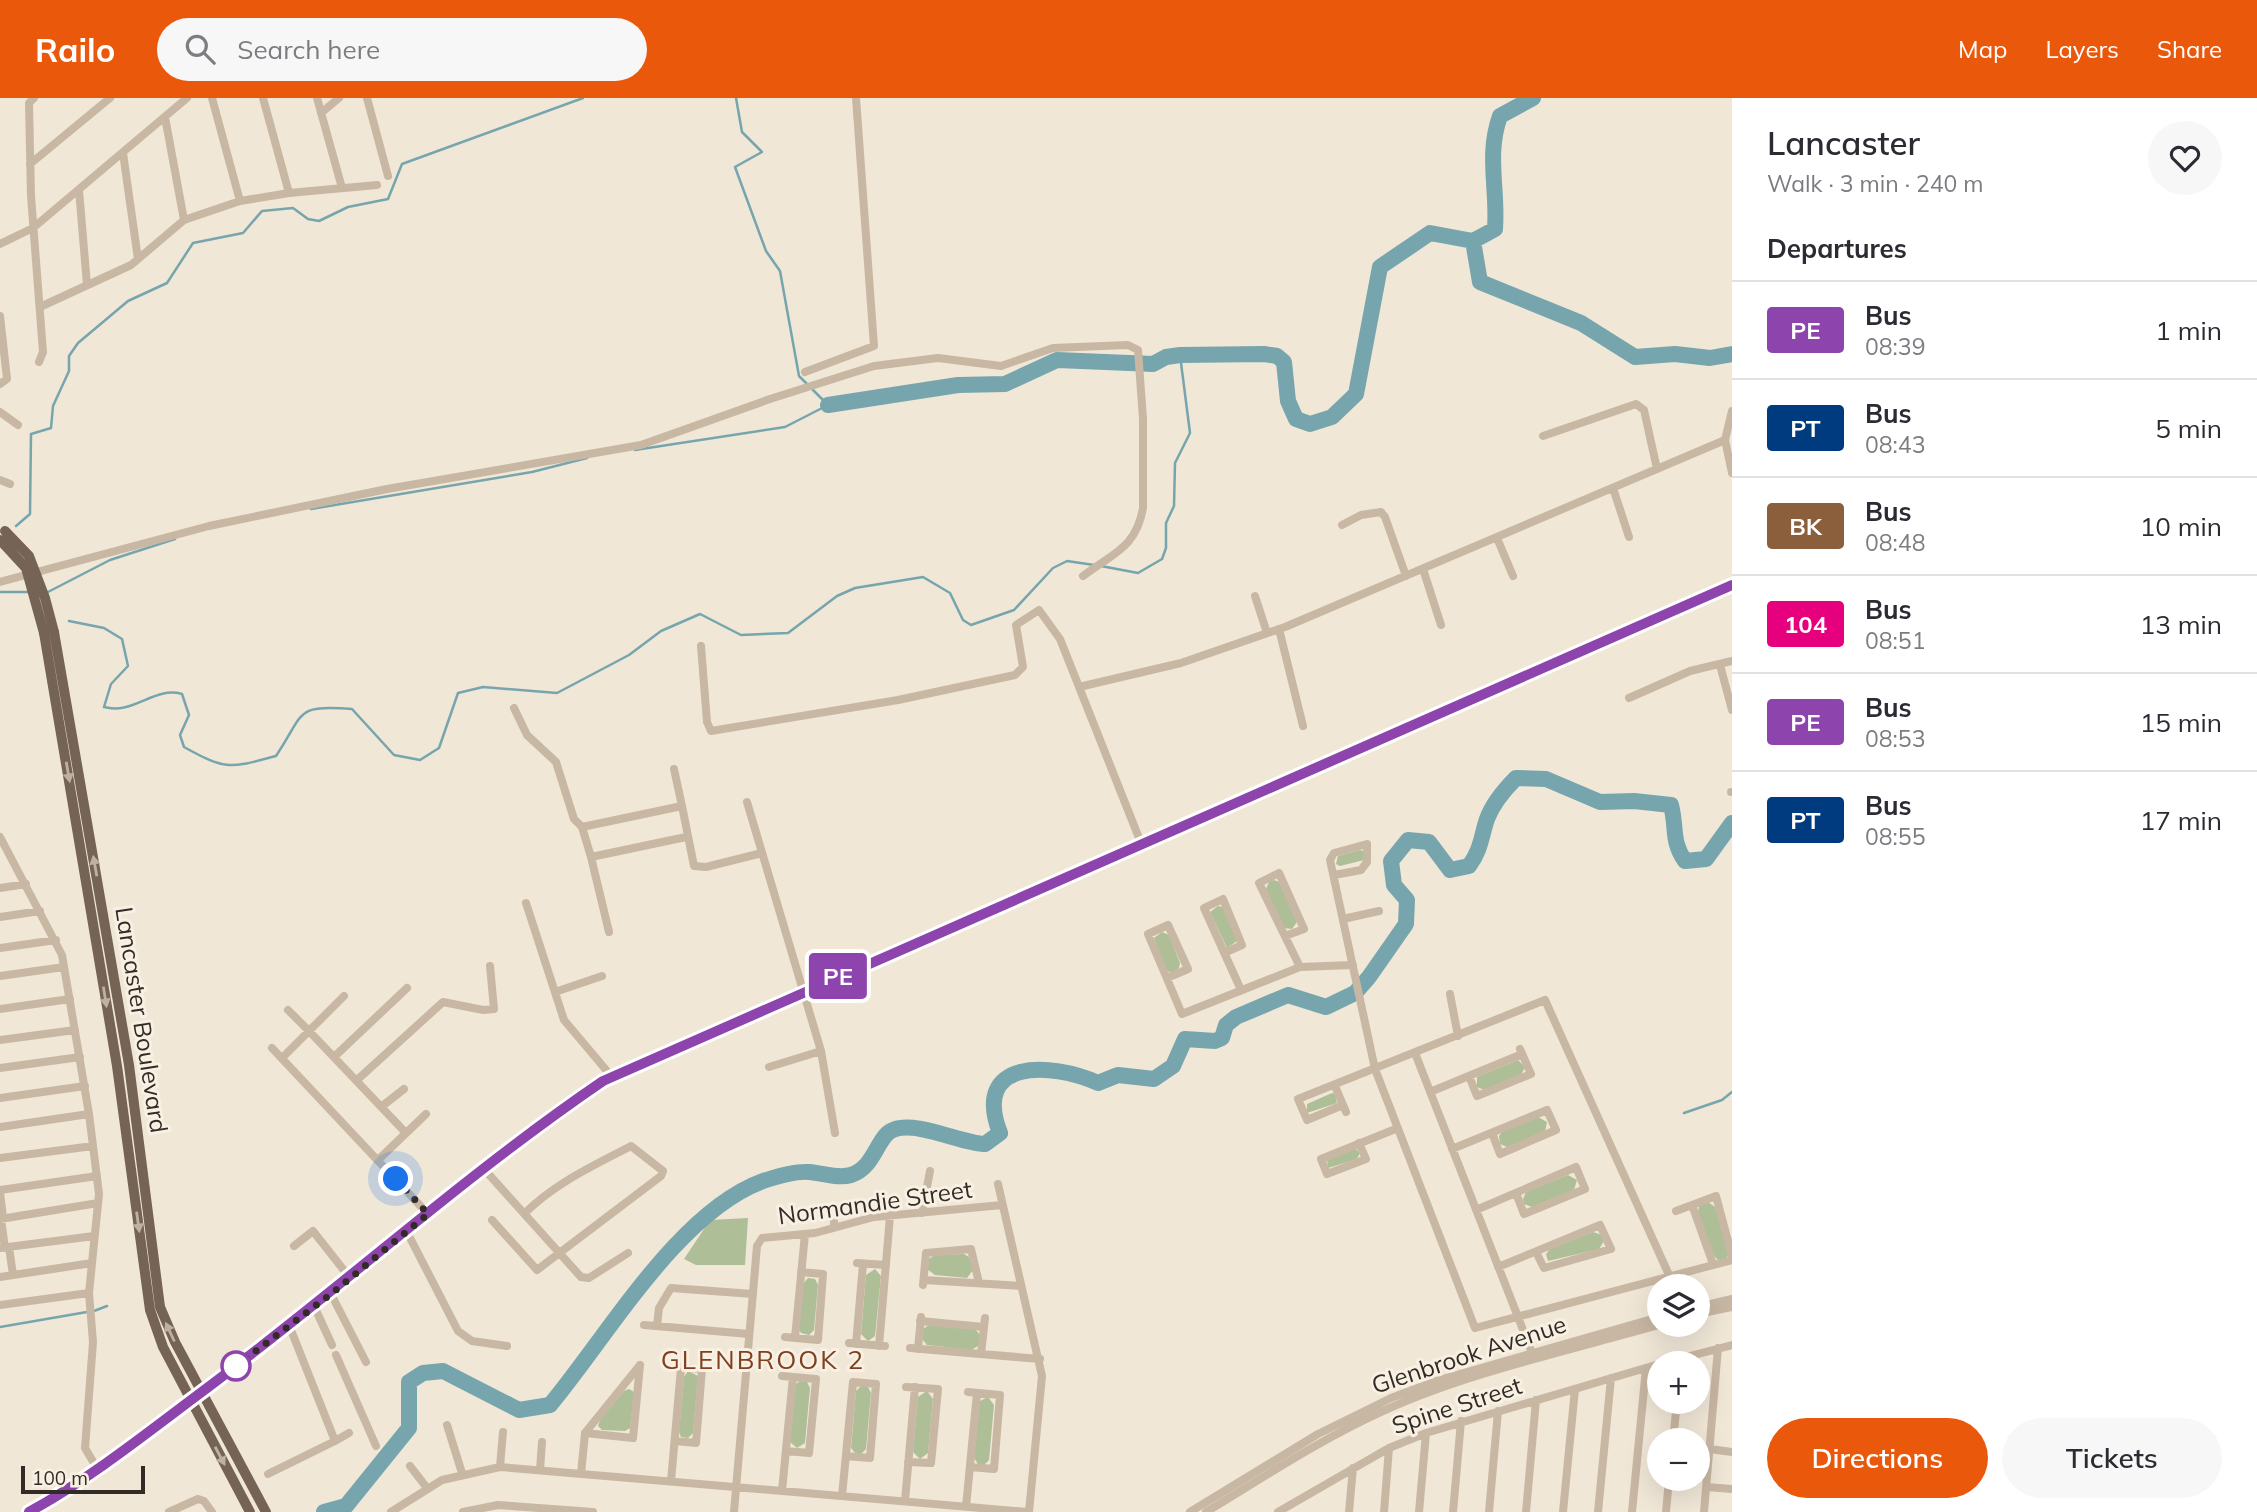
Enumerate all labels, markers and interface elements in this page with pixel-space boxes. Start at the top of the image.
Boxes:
search box [157,18,647,81]
text: Railo [35,29,115,70]
icon: search [181,30,219,68]
text: Search here [237,33,380,66]
text: Map [1958,34,2007,64]
text: Layers [2045,34,2119,64]
text: Share [2157,34,2222,64]
button: heart [2148,121,2222,195]
text: Lancaster [1767,122,1920,163]
text: Walk · 3 min · 240 m [1767,169,1984,198]
text: Departures [1767,232,1907,265]
text: Bus [1865,299,1911,332]
text: 1 min [2155,314,2222,347]
text: PE [1790,315,1821,345]
text: 08:39 [1865,332,1925,361]
text: Bus [1865,397,1911,430]
text: 5 min [2155,412,2222,445]
text: PT [1790,413,1821,443]
text: 08:43 [1865,430,1925,459]
text: Bus [1865,495,1911,528]
text: 10 min [2140,510,2222,543]
text: BK [1789,511,1822,541]
text: 08:48 [1865,528,1925,557]
text: Bus [1865,593,1911,626]
text: 13 min [2140,608,2222,641]
text: 104 [1784,609,1827,639]
text: 08:51 [1865,626,1925,655]
text: Bus [1865,691,1911,724]
text: 15 min [2140,706,2222,739]
text: PE [1790,707,1821,737]
text: 08:53 [1865,724,1925,753]
one-way arrow [63,761,74,783]
text: Bus [1865,789,1911,822]
text: 17 min [2140,804,2222,837]
text: PT [1790,805,1821,835]
text: 08:55 [1865,822,1925,851]
one-way arrow [89,855,100,877]
street label: Lancaster Boulevard [109,905,175,1135]
line badge: PE [806,953,870,999]
text: PE [823,961,853,991]
one-way arrow [100,986,111,1008]
your location [378,1161,413,1196]
street label: Normandie Street [776,1174,974,1230]
one-way arrow [133,1211,144,1233]
map controls [1647,1274,1710,1491]
button: layers [1647,1274,1710,1337]
street label: Glenbrook Avenue [1368,1308,1570,1400]
one-way arrow [165,1322,176,1342]
district label: GLENBROOK 2 [661,1343,865,1376]
unlabelled marker [221,1351,251,1381]
button: + [1647,1351,1710,1414]
street label: Spine Street [1388,1370,1525,1440]
button: Directions [1767,1418,1988,1498]
button: Tickets [2002,1418,2222,1498]
button: − [1647,1428,1710,1491]
one-way arrow [215,1446,226,1466]
scale bar [21,1463,145,1495]
text: 100 m [32,1466,88,1490]

